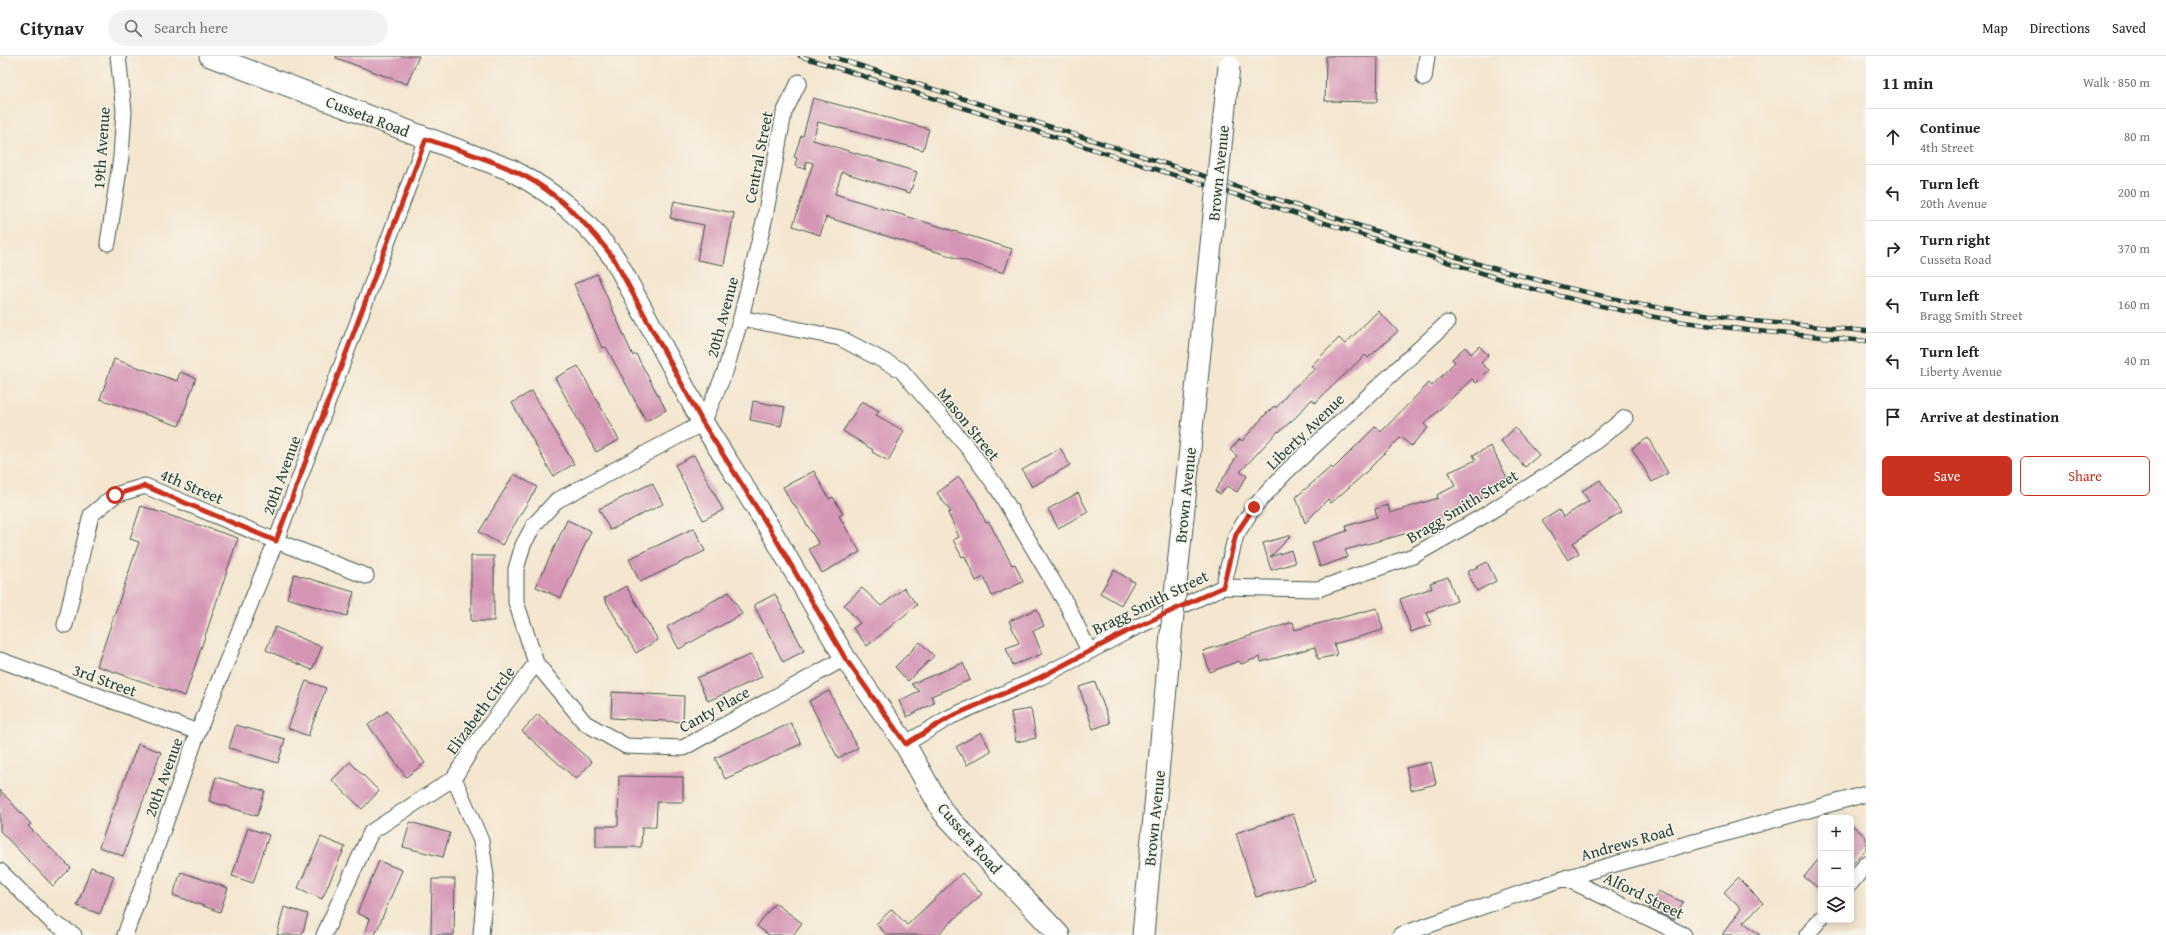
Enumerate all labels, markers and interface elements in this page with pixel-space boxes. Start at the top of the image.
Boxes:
search box [108,10,388,46]
text: Citynav [20,14,84,42]
icon: search [122,17,144,39]
text: Search here [154,17,228,38]
text: Map [1982,18,2008,38]
text: Directions [2030,18,2090,38]
text: Saved [2112,18,2146,38]
text: 11 min [1882,70,1933,95]
text: Walk · 850 m [2083,73,2150,92]
street label: Cusseta Road [323,89,414,143]
street label: 19th Avenue [86,106,116,190]
street label: Central Street [737,109,779,205]
text: Continue [1920,117,1981,138]
street label: Brown Avenue [1201,124,1235,222]
icon: ahead [1882,126,1904,148]
text: 80 m [2124,127,2150,146]
text: 4th Street [1920,138,1974,157]
text: Turn left [1920,173,1979,194]
icon: left [1882,182,1904,204]
text: 200 m [2118,183,2150,202]
text: 20th Avenue [1920,194,1987,213]
text: Turn right [1920,229,1991,250]
icon: right [1882,238,1904,260]
text: 370 m [2118,239,2150,258]
text: Cusseta Road [1920,250,1991,269]
street label: 20th Avenue [700,274,744,360]
text: Turn left [1920,285,1979,306]
icon: left [1882,294,1904,316]
text: 160 m [2118,295,2150,314]
text: Bragg Smith Street [1920,306,2023,325]
text: Turn left [1920,341,1979,362]
icon: left [1882,350,1904,372]
text: 40 m [2124,351,2150,370]
text: Liberty Avenue [1920,362,2002,381]
street label: Mason Street [932,382,1006,466]
street label: Liberty Avenue [1260,387,1350,475]
icon: arrive [1882,406,1904,428]
text: Arrive at destination [1920,406,2059,427]
street label: 20th Avenue [256,432,306,518]
street label: Brown Avenue [1168,446,1202,544]
button: Save [1882,456,2012,496]
button: Share [2020,456,2150,496]
street label: 4th Street [157,462,228,510]
street label: Bragg Smith Street [1402,463,1523,549]
route start [106,486,124,504]
route end [1245,498,1263,516]
street label: Bragg Smith Street [1088,563,1212,641]
street label: 3rd Street [70,657,141,703]
street label: Elizabeth Circle [440,661,520,759]
street label: Canty Place [674,680,754,738]
street label: 20th Avenue [138,734,188,820]
street label: Brown Avenue [1137,769,1171,867]
street label: Cusseta Road [932,797,1008,879]
map controls [1818,815,1854,923]
button: + [1818,815,1854,851]
street label: Andrews Road [1578,817,1677,867]
button: − [1818,851,1854,887]
street label: Alford Street [1600,865,1688,925]
button: layers [1818,887,1854,923]

